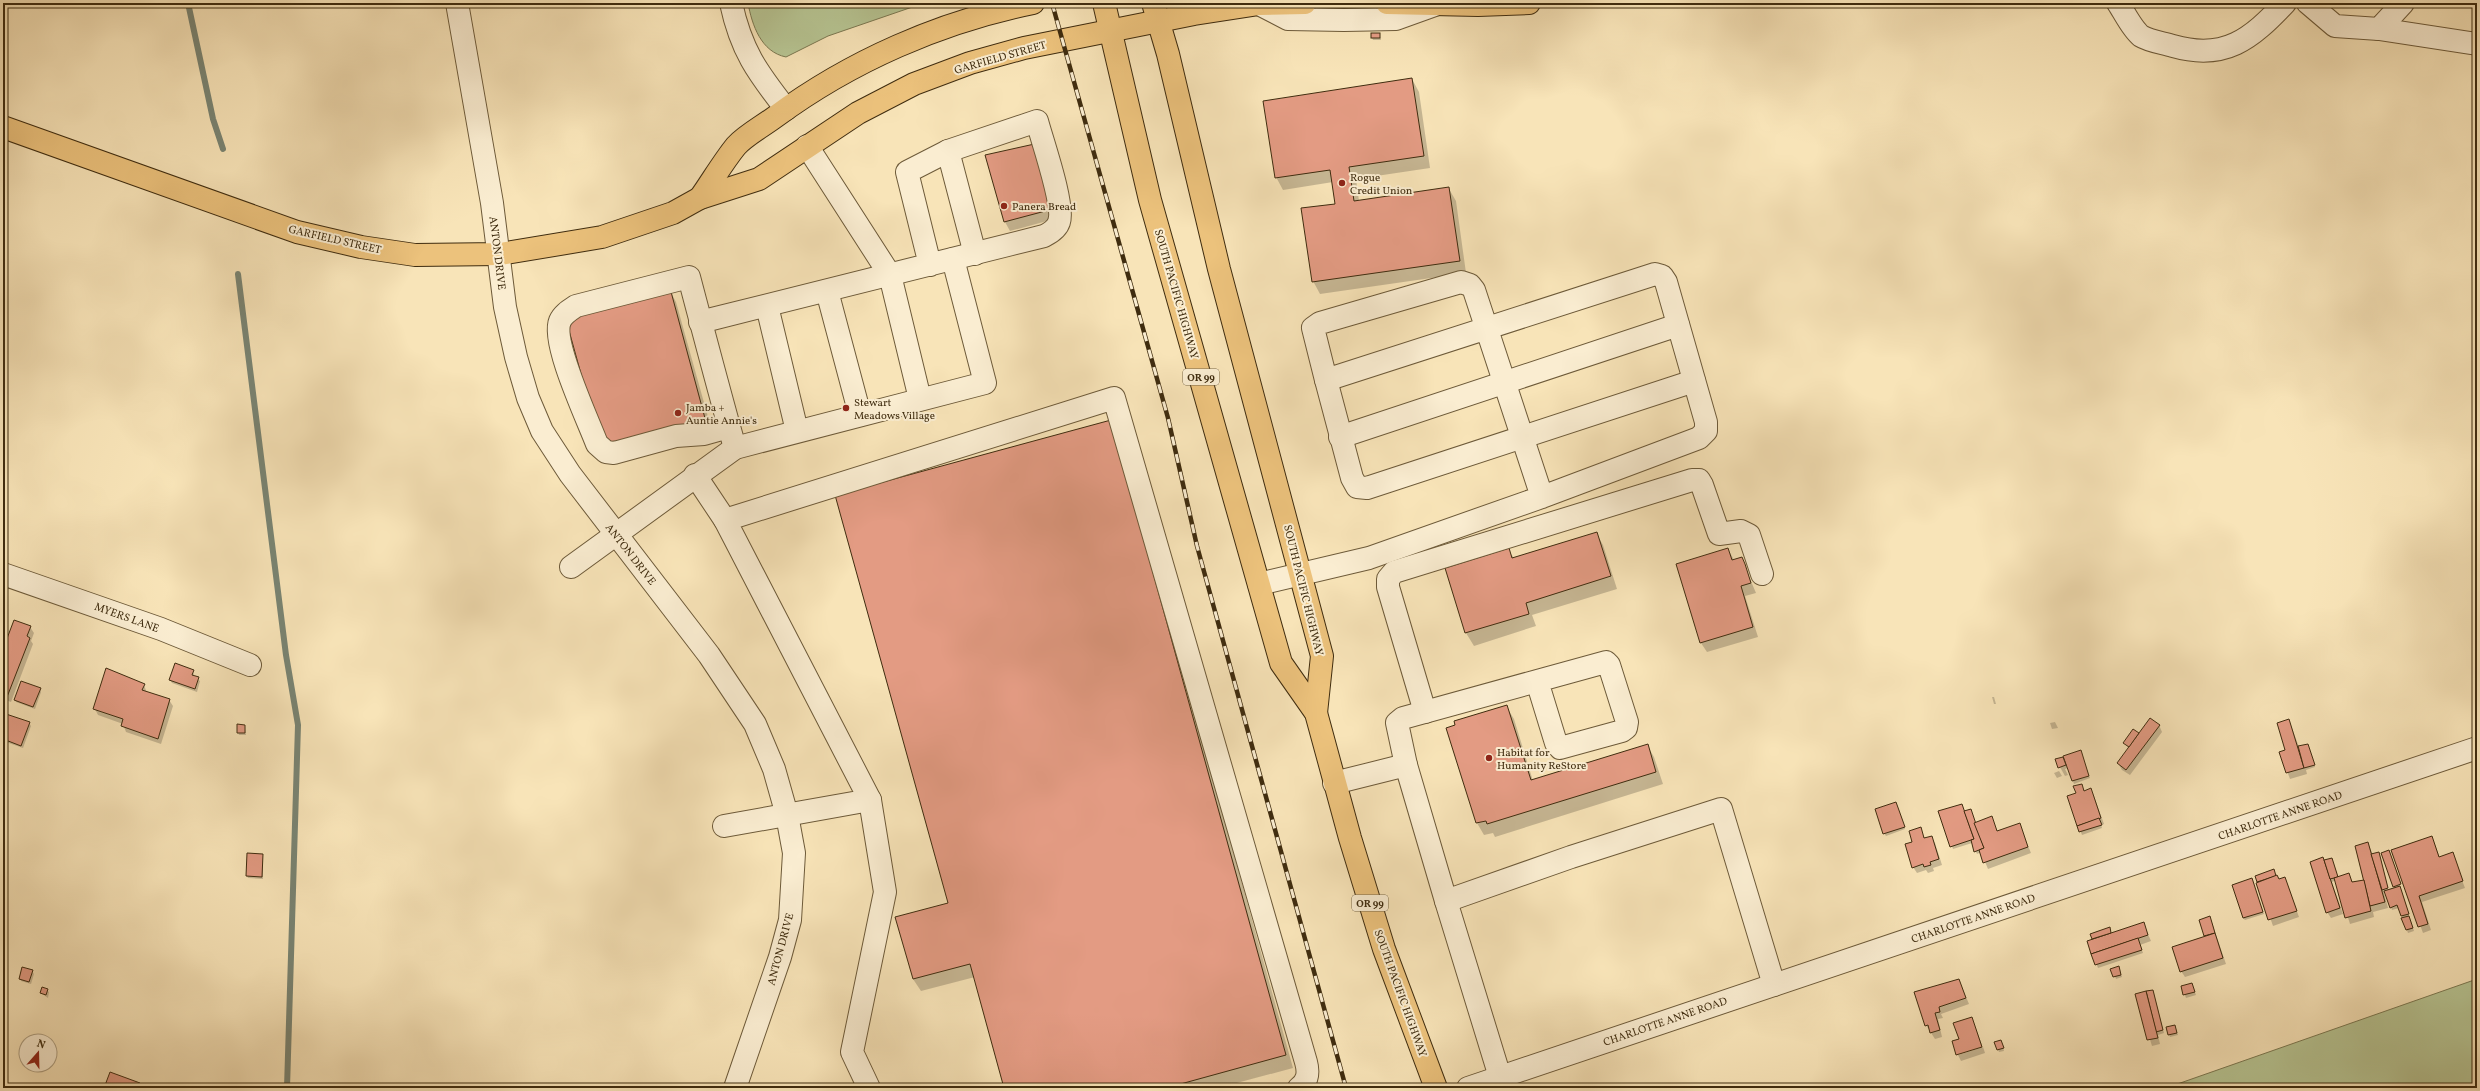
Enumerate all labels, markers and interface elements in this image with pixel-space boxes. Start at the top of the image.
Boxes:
street label: GARFIELD STREET [953,38,1049,79]
place label: Rogue Credit Union [1350,171,1413,199]
marker: Rogue Credit Union [1337,178,1347,188]
place label: Panera Bread [1012,200,1076,215]
marker: Panera Bread [999,201,1009,211]
street label: ANTON DRIVE [485,215,509,291]
street label: GARFIELD STREET [287,222,383,259]
street label: SOUTH PACIFIC HIGHWAY [1150,228,1201,361]
road number: OR 99 [1183,369,1219,385]
place label: Stewart Meadows Village [854,396,935,424]
place label: Jamba + Auntie Annie's [686,401,757,429]
marker: Stewart Meadows Village [841,403,851,413]
marker: Jamba + Auntie Annie's [673,408,683,418]
street label: ANTON DRIVE [601,521,659,589]
street label: SOUTH PACIFIC HIGHWAY [1279,523,1326,657]
street label: MYERS LANE [92,600,161,637]
place label: Habitat for Humanity ReStore [1497,746,1586,774]
marker: Habitat for Humanity ReStore [1484,753,1494,763]
street label: CHARLOTTE ANNE ROAD [2216,788,2344,845]
street label: CHARLOTTE ANNE ROAD [1909,891,2037,948]
road number: OR 99 [1352,895,1388,911]
street label: ANTON DRIVE [765,911,798,987]
street label: SOUTH PACIFIC HIGHWAY [1370,928,1430,1059]
street label: CHARLOTTE ANNE ROAD [1601,994,1729,1051]
north arrow [18,1033,58,1073]
text: N [35,1037,47,1053]

